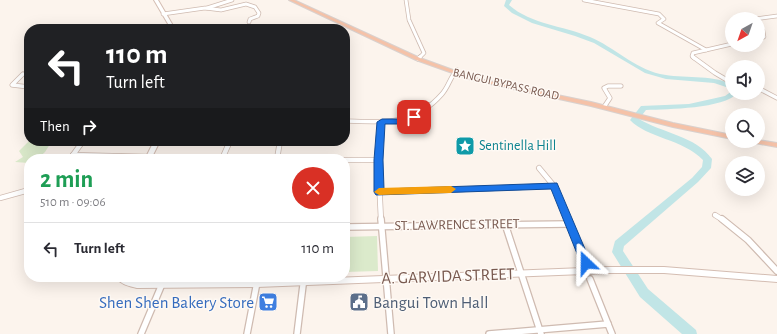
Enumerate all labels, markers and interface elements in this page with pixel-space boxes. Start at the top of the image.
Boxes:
north arrow [725,12,765,52]
map controls [725,12,765,196]
icon: left [40,40,92,92]
text: 110 m [106,41,168,69]
button: sound [725,60,765,100]
street label: BANGUI BYPASS ROAD [452,66,561,102]
text: Turn left [106,74,165,92]
pin [397,100,431,134]
icon: arrive [403,106,425,128]
button: search [725,108,765,148]
icon: right [78,116,100,138]
text: Then [40,119,70,134]
place icon: Sentinella Hill [454,135,476,157]
place label: Sentinella Hill [479,139,556,153]
button: layers [725,156,765,196]
button: close [292,167,334,209]
text: 2 min [40,168,93,192]
text: 510 m · 09:06 [40,196,106,209]
street label: ST. LAWRENCE STREET [394,217,520,233]
icon: left [40,238,62,260]
text: Turn left [74,241,125,256]
text: 110 m [301,241,334,256]
position arrow [565,242,607,284]
street label: A. GARVIDA STREET [381,265,515,287]
supermarket icon: Shen Shen Bakery Store [257,291,279,313]
public building icon: Bangui Town Hall [348,291,370,313]
place label: Shen Shen Bakery Store [99,294,254,312]
place label: Bangui Town Hall [373,294,488,311]

